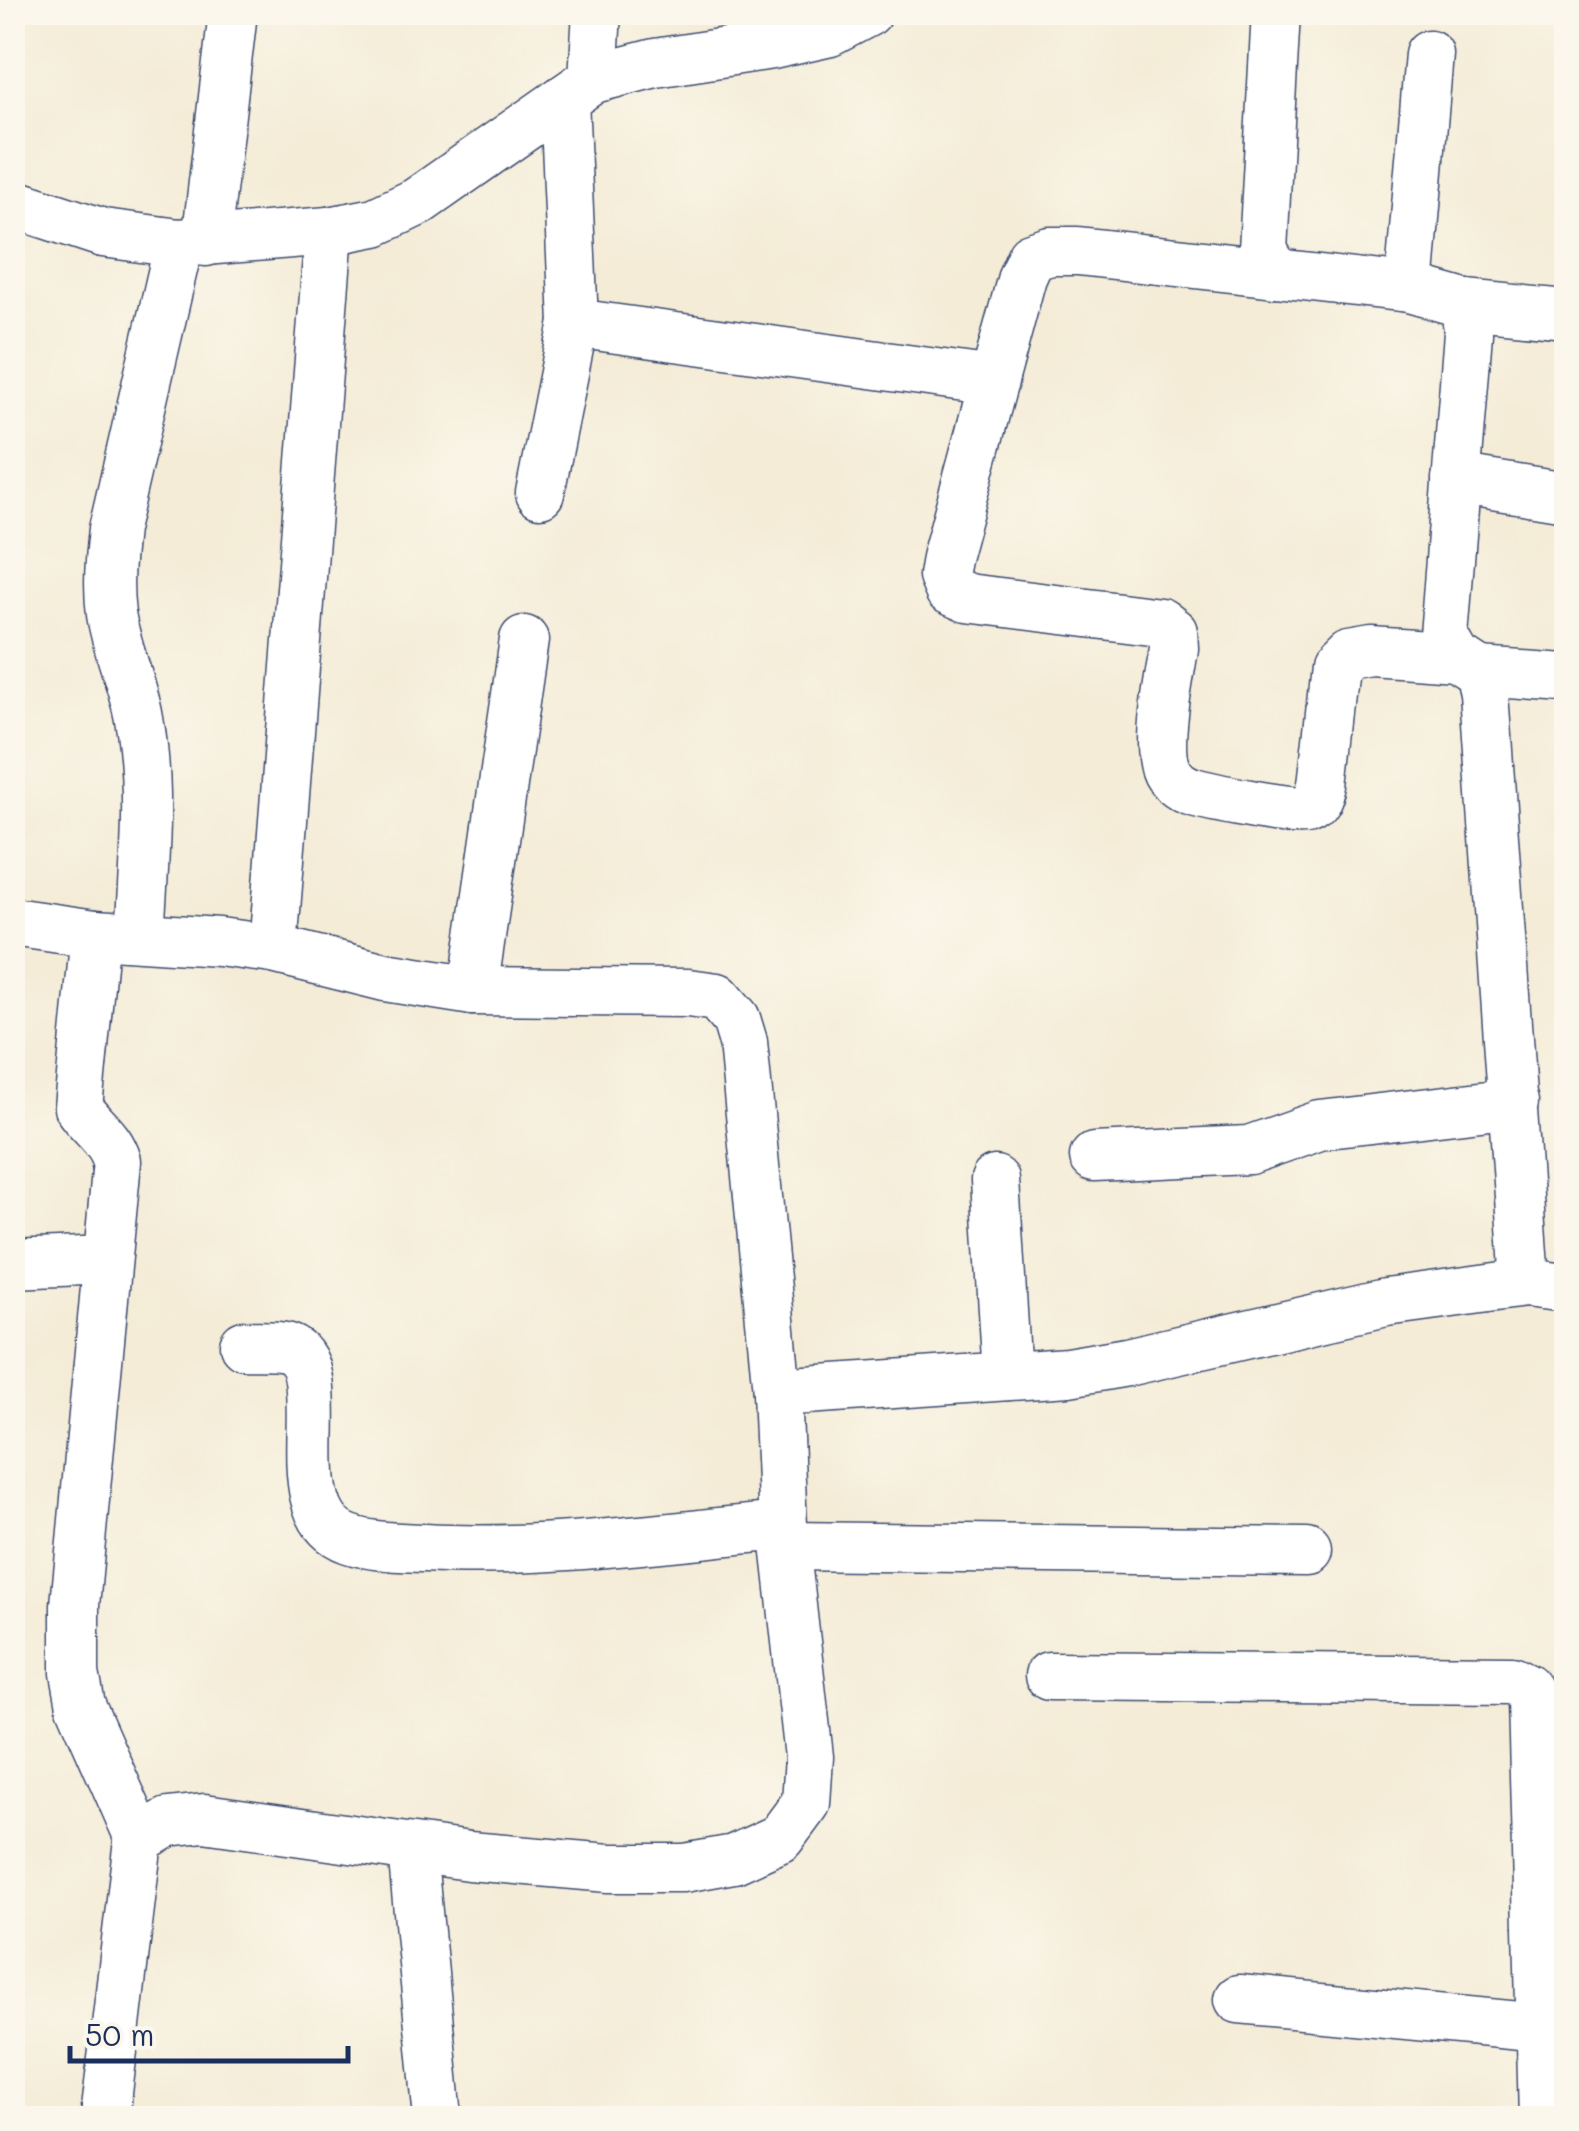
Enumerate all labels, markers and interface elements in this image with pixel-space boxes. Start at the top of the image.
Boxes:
scale bar [70,2001,348,2063]
text: 50 m [85,2014,155,2054]

